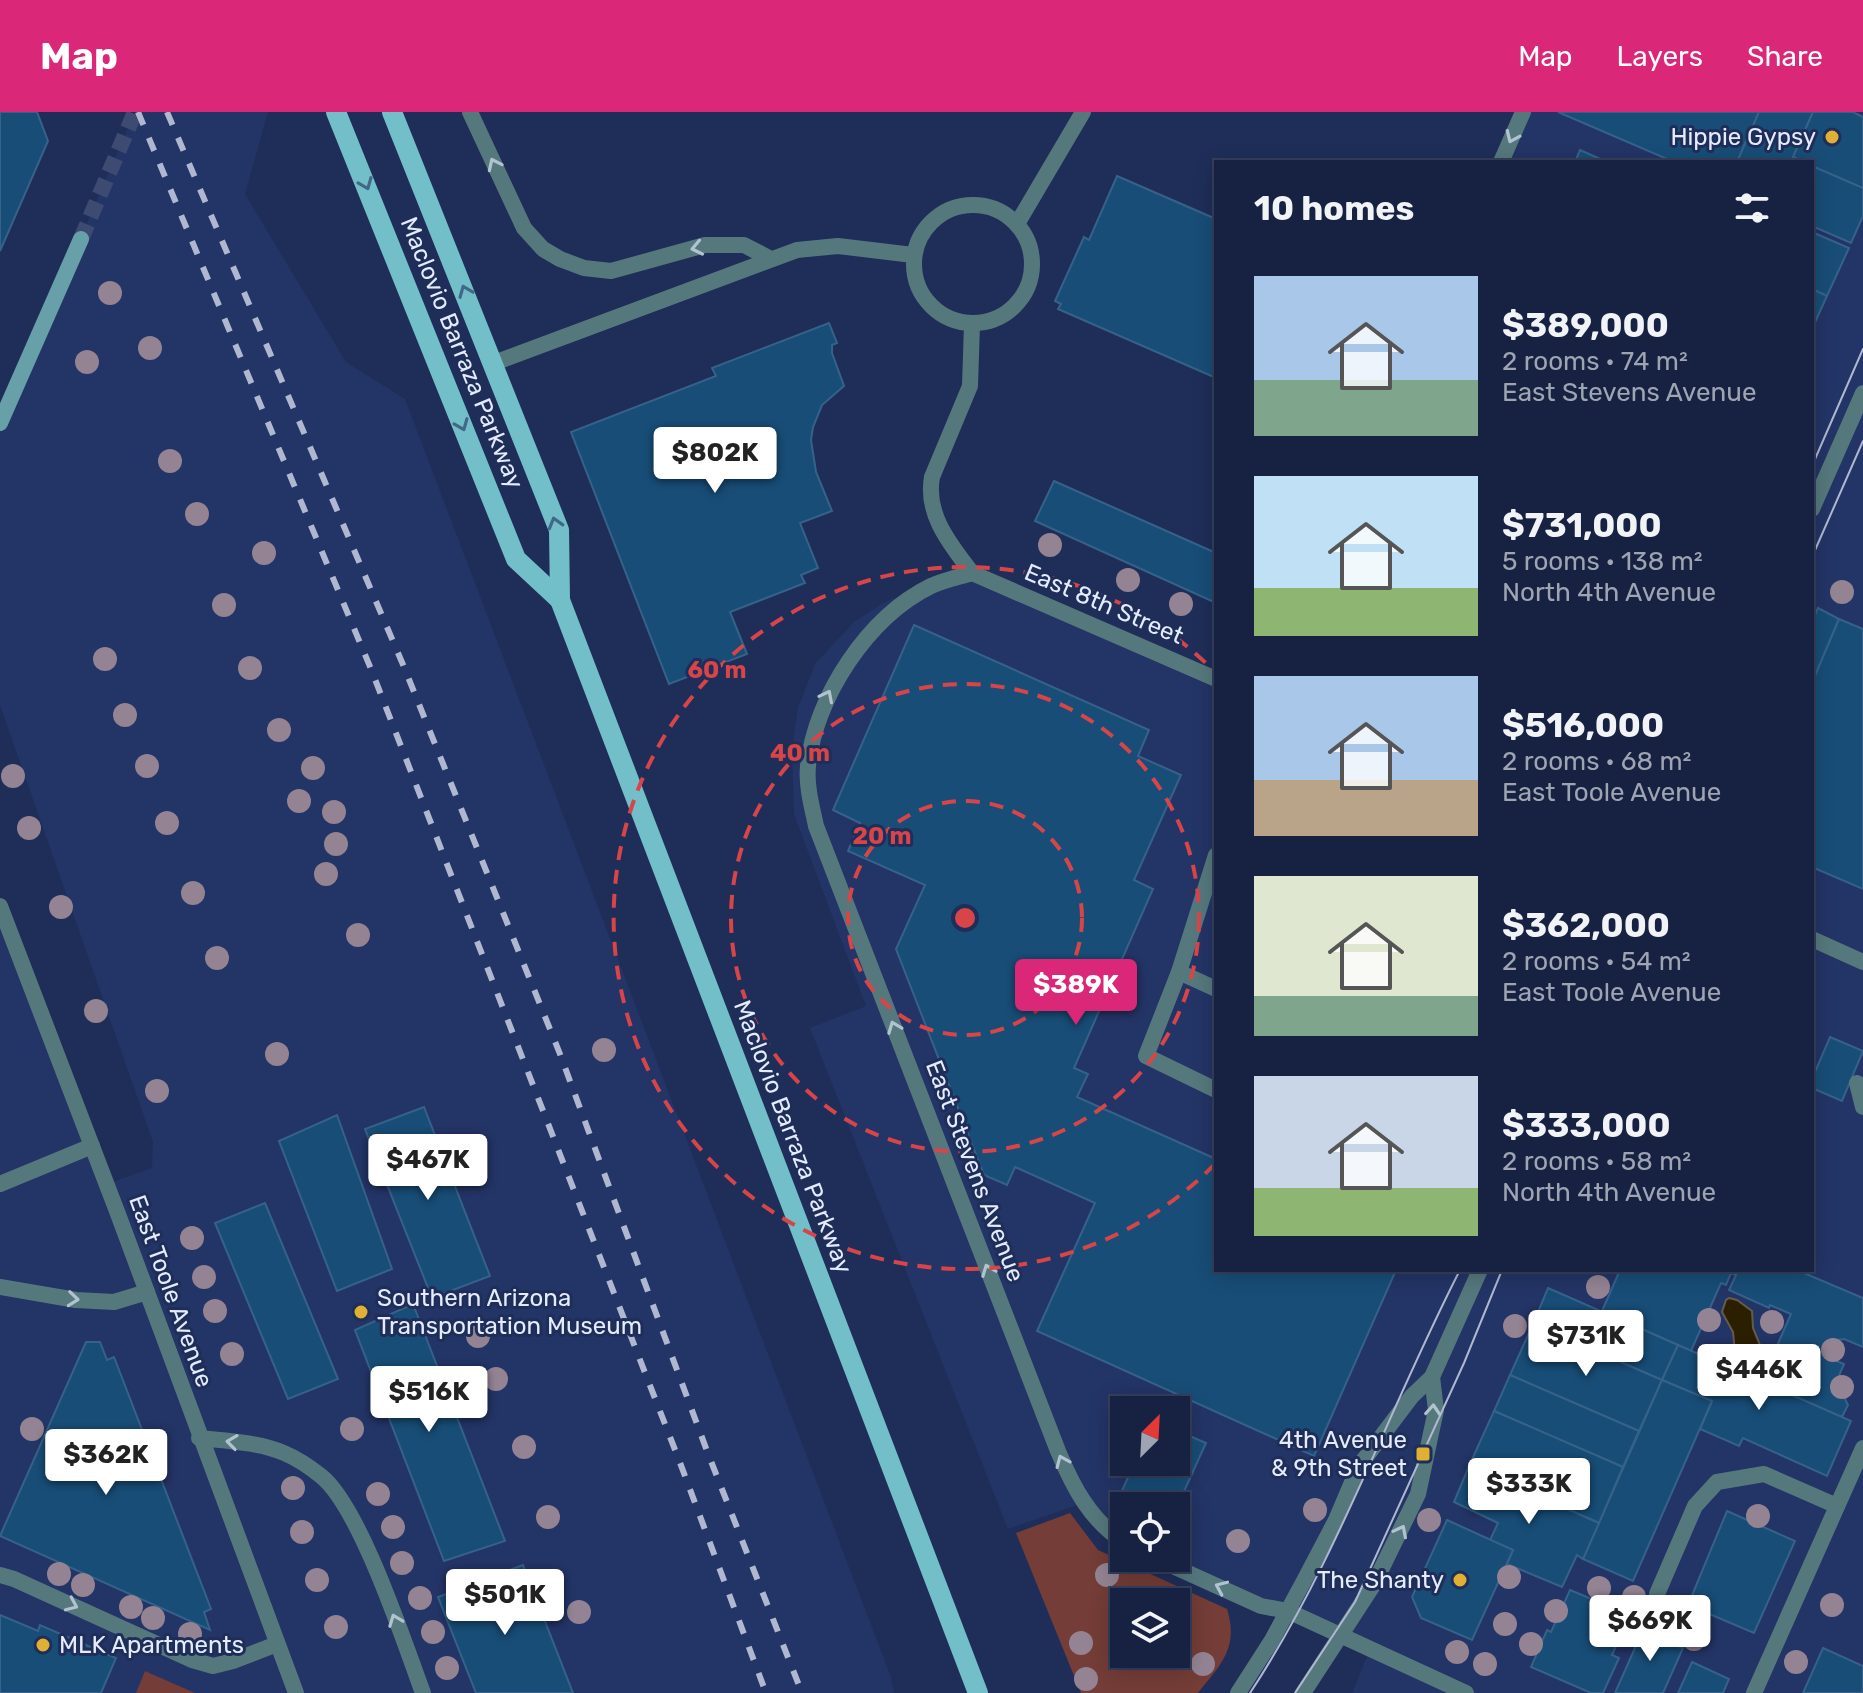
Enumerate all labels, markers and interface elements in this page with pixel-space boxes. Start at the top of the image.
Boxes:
text: Map [40,33,118,79]
text: Map [1518,40,1573,73]
text: Layers [1617,40,1703,73]
text: Share [1747,40,1823,73]
place label: Hippie Gypsy [1670,123,1816,151]
marker: Hippie Gypsy [1823,128,1841,146]
one-way arrow [1506,129,1522,143]
one-way arrow [488,158,504,173]
one-way arrow [356,176,372,190]
icon: filters [1730,186,1774,230]
text: 10 homes [1254,188,1414,229]
street label: Maclovio Barraza Parkway [395,213,529,493]
one-way arrow [691,239,704,256]
one-way arrow [458,285,475,299]
text: $389,000 [1502,305,1669,346]
icon: home [1318,308,1414,404]
text: 2 rooms · 74 m² [1502,346,1688,377]
text: East Stevens Avenue [1502,377,1757,408]
one-way arrow [453,417,469,431]
pin: $802K [659,427,771,495]
text: $802K [672,437,758,468]
text: $731,000 [1502,505,1662,546]
icon: home [1318,508,1414,604]
one-way arrow [548,517,564,530]
text: 5 rooms · 138 m² [1502,546,1703,577]
street label: East 8th Street [1020,558,1188,650]
text: North 4th Avenue [1502,577,1716,608]
text: 60 m [687,656,747,684]
one-way arrow [817,690,833,705]
text: $516,000 [1502,705,1664,746]
icon: home [1318,708,1414,804]
text: 40 m [770,739,830,767]
text: 2 rooms · 68 m² [1502,746,1691,777]
text: East Toole Avenue [1502,777,1721,808]
text: 20 m [852,822,912,850]
centre of rings [951,904,979,932]
text: $362,000 [1502,905,1670,946]
icon: home [1318,908,1414,1004]
text: 2 rooms · 54 m² [1502,946,1691,977]
pin: $389K [1020,959,1132,1027]
text: $389K [1033,969,1119,1000]
text: East Toole Avenue [1502,977,1721,1008]
street label: Maclovio Barraza Parkway [728,996,858,1278]
one-way arrow [887,1021,904,1035]
street label: East Stevens Avenue [920,1056,1030,1286]
text: $333,000 [1502,1105,1671,1146]
icon: home [1318,1108,1414,1204]
pin: $467K [372,1134,484,1202]
text: $467K [386,1144,470,1175]
text: 2 rooms · 58 m² [1502,1146,1691,1177]
text: North 4th Avenue [1502,1177,1716,1208]
street label: East Toole Avenue [123,1191,219,1391]
one-way arrow [981,1264,997,1278]
place label: Southern Arizona Transportation Museum [377,1284,642,1340]
one-way arrow [67,1291,80,1308]
marker: Southern Arizona Transportation Museum [352,1303,370,1321]
pin: $731K [1530,1310,1642,1378]
text: $731K [1546,1320,1626,1351]
pin: $446K [1703,1344,1815,1412]
text: $446K [1715,1354,1803,1385]
pin: $516K [373,1366,485,1434]
text: $516K [388,1376,470,1407]
north arrow [1110,1396,1190,1476]
map controls [1110,1396,1190,1668]
one-way arrow [1424,1403,1441,1416]
place label: 4th Avenue & 9th Street [1271,1426,1407,1482]
pin: $362K [50,1429,162,1497]
one-way arrow [225,1434,239,1451]
text: $362K [63,1439,149,1470]
marker: 4th Avenue & 9th Street [1414,1445,1432,1463]
one-way arrow [1055,1454,1071,1469]
pin: $333K [1473,1458,1585,1526]
text: $333K [1486,1468,1572,1499]
button: locate [1110,1492,1190,1572]
one-way arrow [1391,1524,1407,1539]
place label: The Shanty [1317,1566,1444,1594]
pin: $501K [449,1569,561,1637]
marker: The Shanty [1451,1571,1469,1589]
text: $501K [464,1579,546,1610]
one-way arrow [1214,1581,1229,1597]
button: layers [1110,1588,1190,1668]
pin: $669K [1594,1595,1706,1663]
one-way arrow [64,1596,78,1612]
text: $669K [1607,1605,1693,1636]
one-way arrow [388,1614,405,1628]
place label: MLK Apartments [59,1631,244,1659]
marker: MLK Apartments [34,1636,52,1654]

